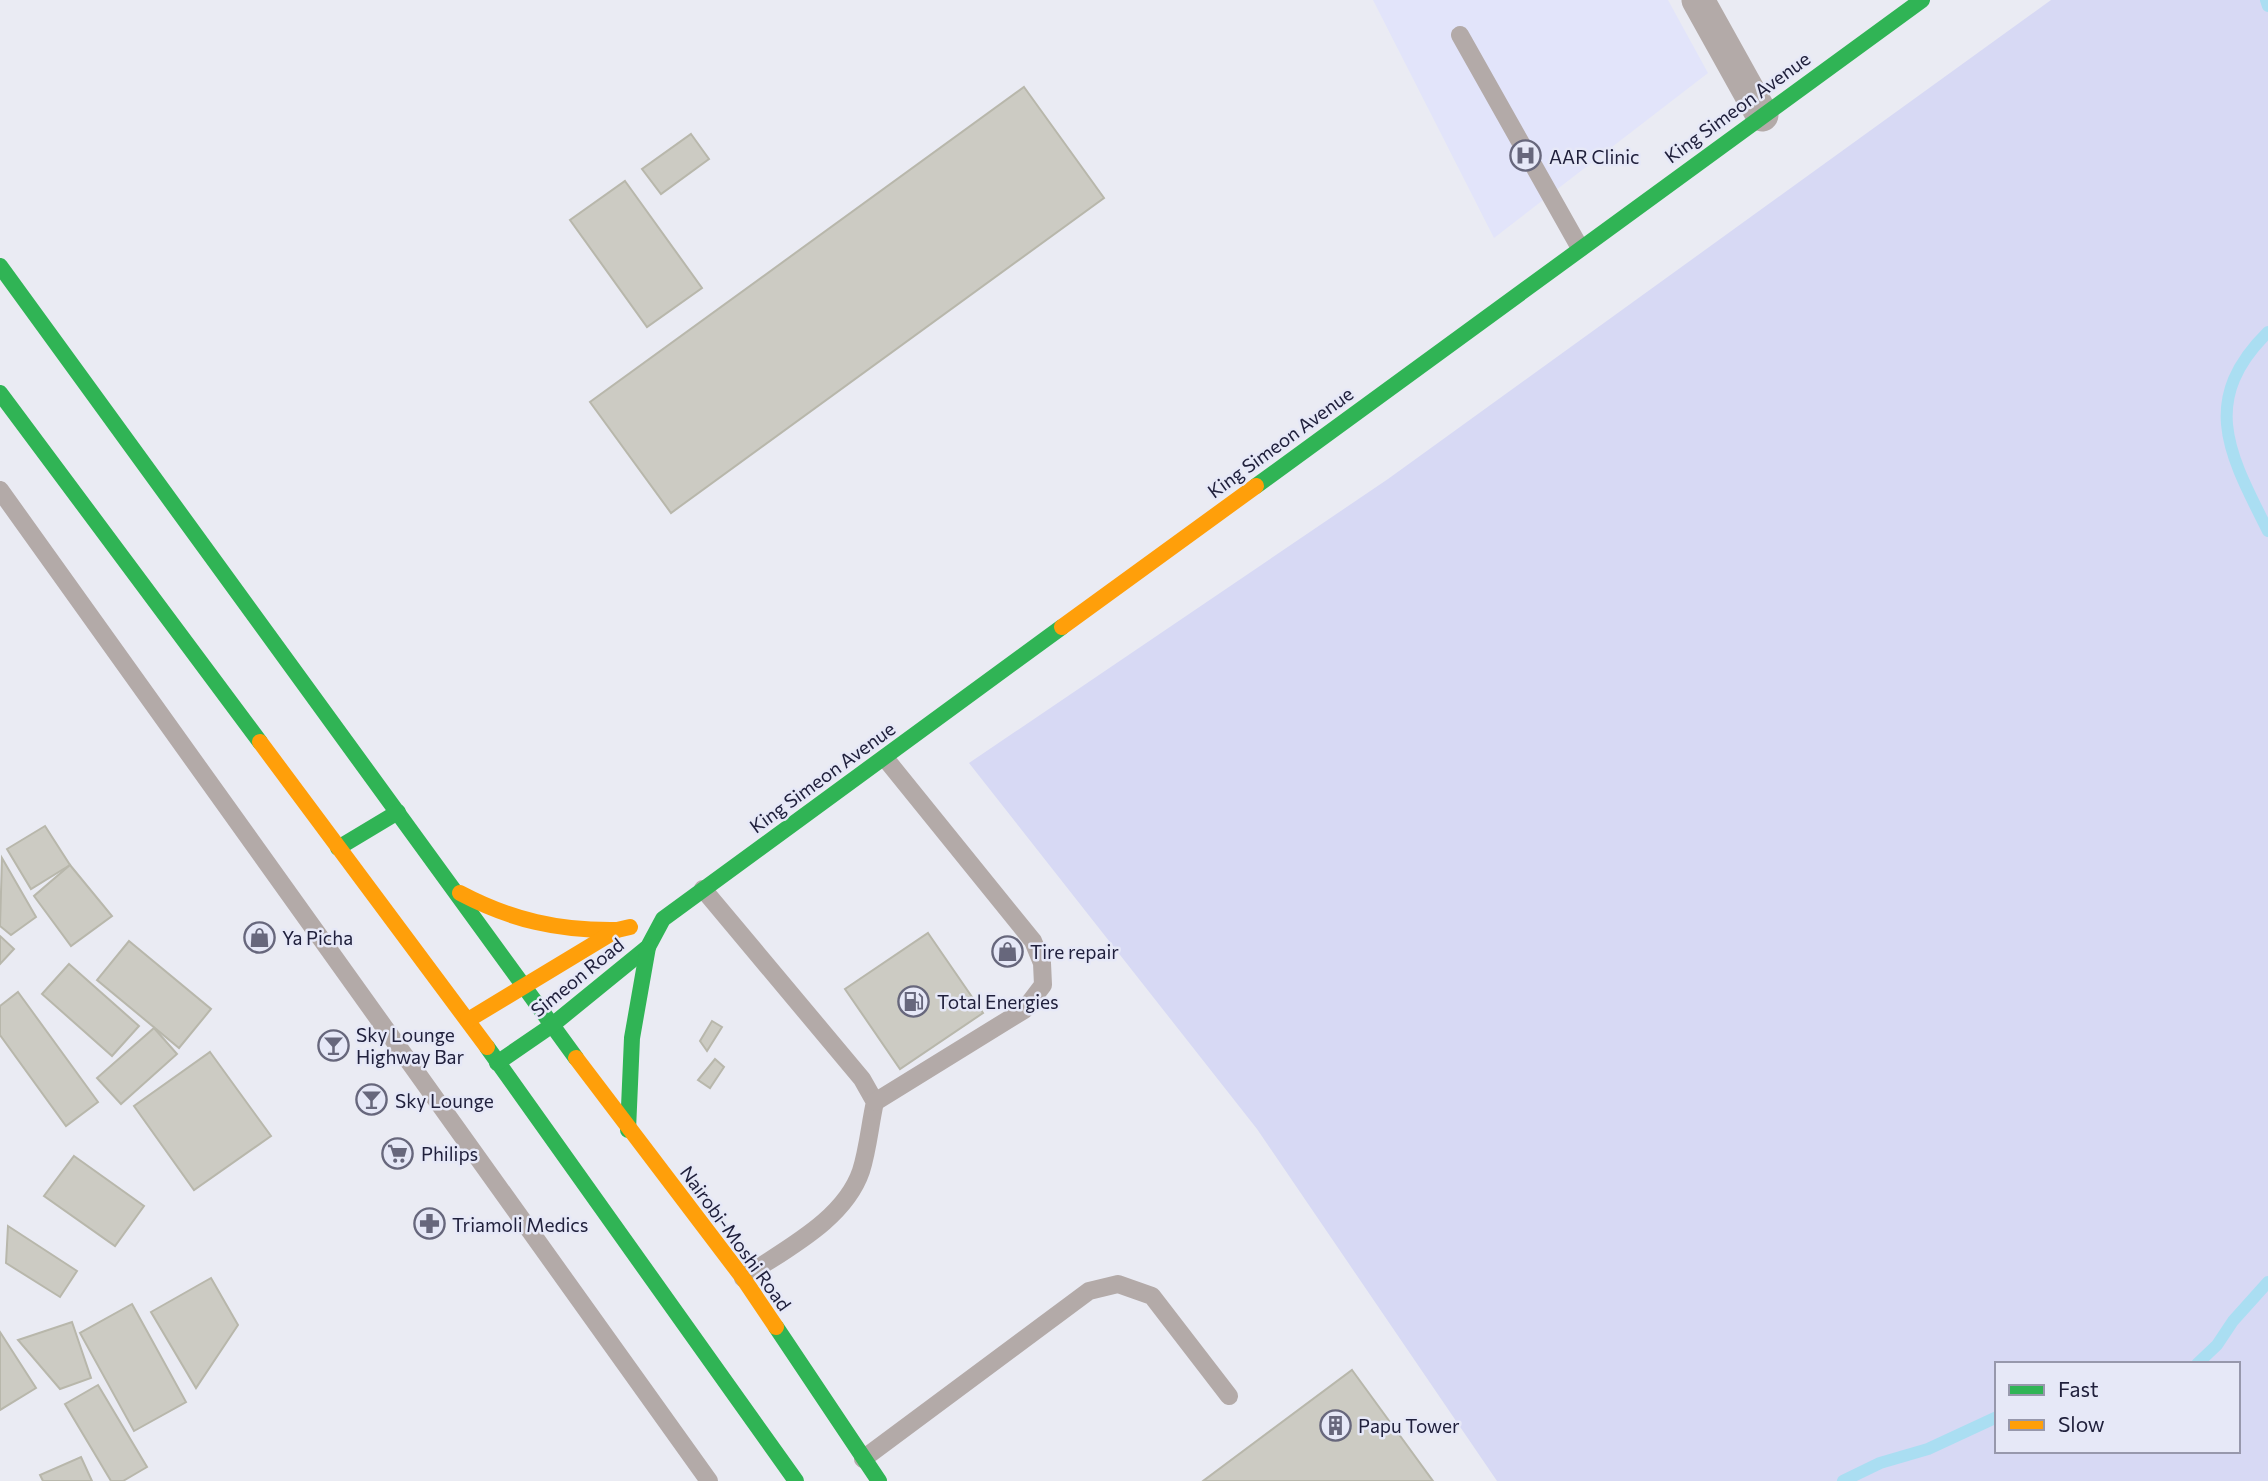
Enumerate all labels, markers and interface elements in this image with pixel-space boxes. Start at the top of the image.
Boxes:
street label: King Simeon Avenue [1660,46,1814,168]
hospital icon: AAR Clinic [1509,139,1543,173]
place label: AAR Clinic [1549,145,1639,168]
street label: King Simeon Avenue [1203,381,1357,503]
street label: King Simeon Avenue [745,716,899,838]
shop icon: Ya Picha [242,920,276,954]
place label: Ya Picha [282,926,353,949]
street label: Simeon Road [526,933,628,1021]
shop icon: Tire repair [990,934,1024,968]
place label: Tire repair [1030,940,1119,963]
fuel station icon: Total Energies [897,984,931,1018]
place label: Total Energies [937,990,1059,1013]
place label: Sky Lounge Highway Bar [356,1023,465,1068]
bar icon: Sky Lounge Highway Bar [316,1028,350,1062]
bar icon: Sky Lounge [355,1083,389,1117]
place label: Sky Lounge [395,1089,494,1112]
supermarket icon: Philips [381,1136,415,1170]
place label: Philips [421,1142,478,1165]
street label: Nairobi-Moshi Road [676,1161,796,1315]
pharmacy icon: Triamoli Medics [412,1207,446,1241]
place label: Triamoli Medics [452,1213,588,1236]
legend [1995,1362,2240,1453]
text: Fast [2058,1376,2099,1401]
building icon: Papu Tower [1318,1408,1352,1442]
text: Slow [2058,1411,2105,1436]
place label: Papu Tower [1358,1414,1460,1437]

